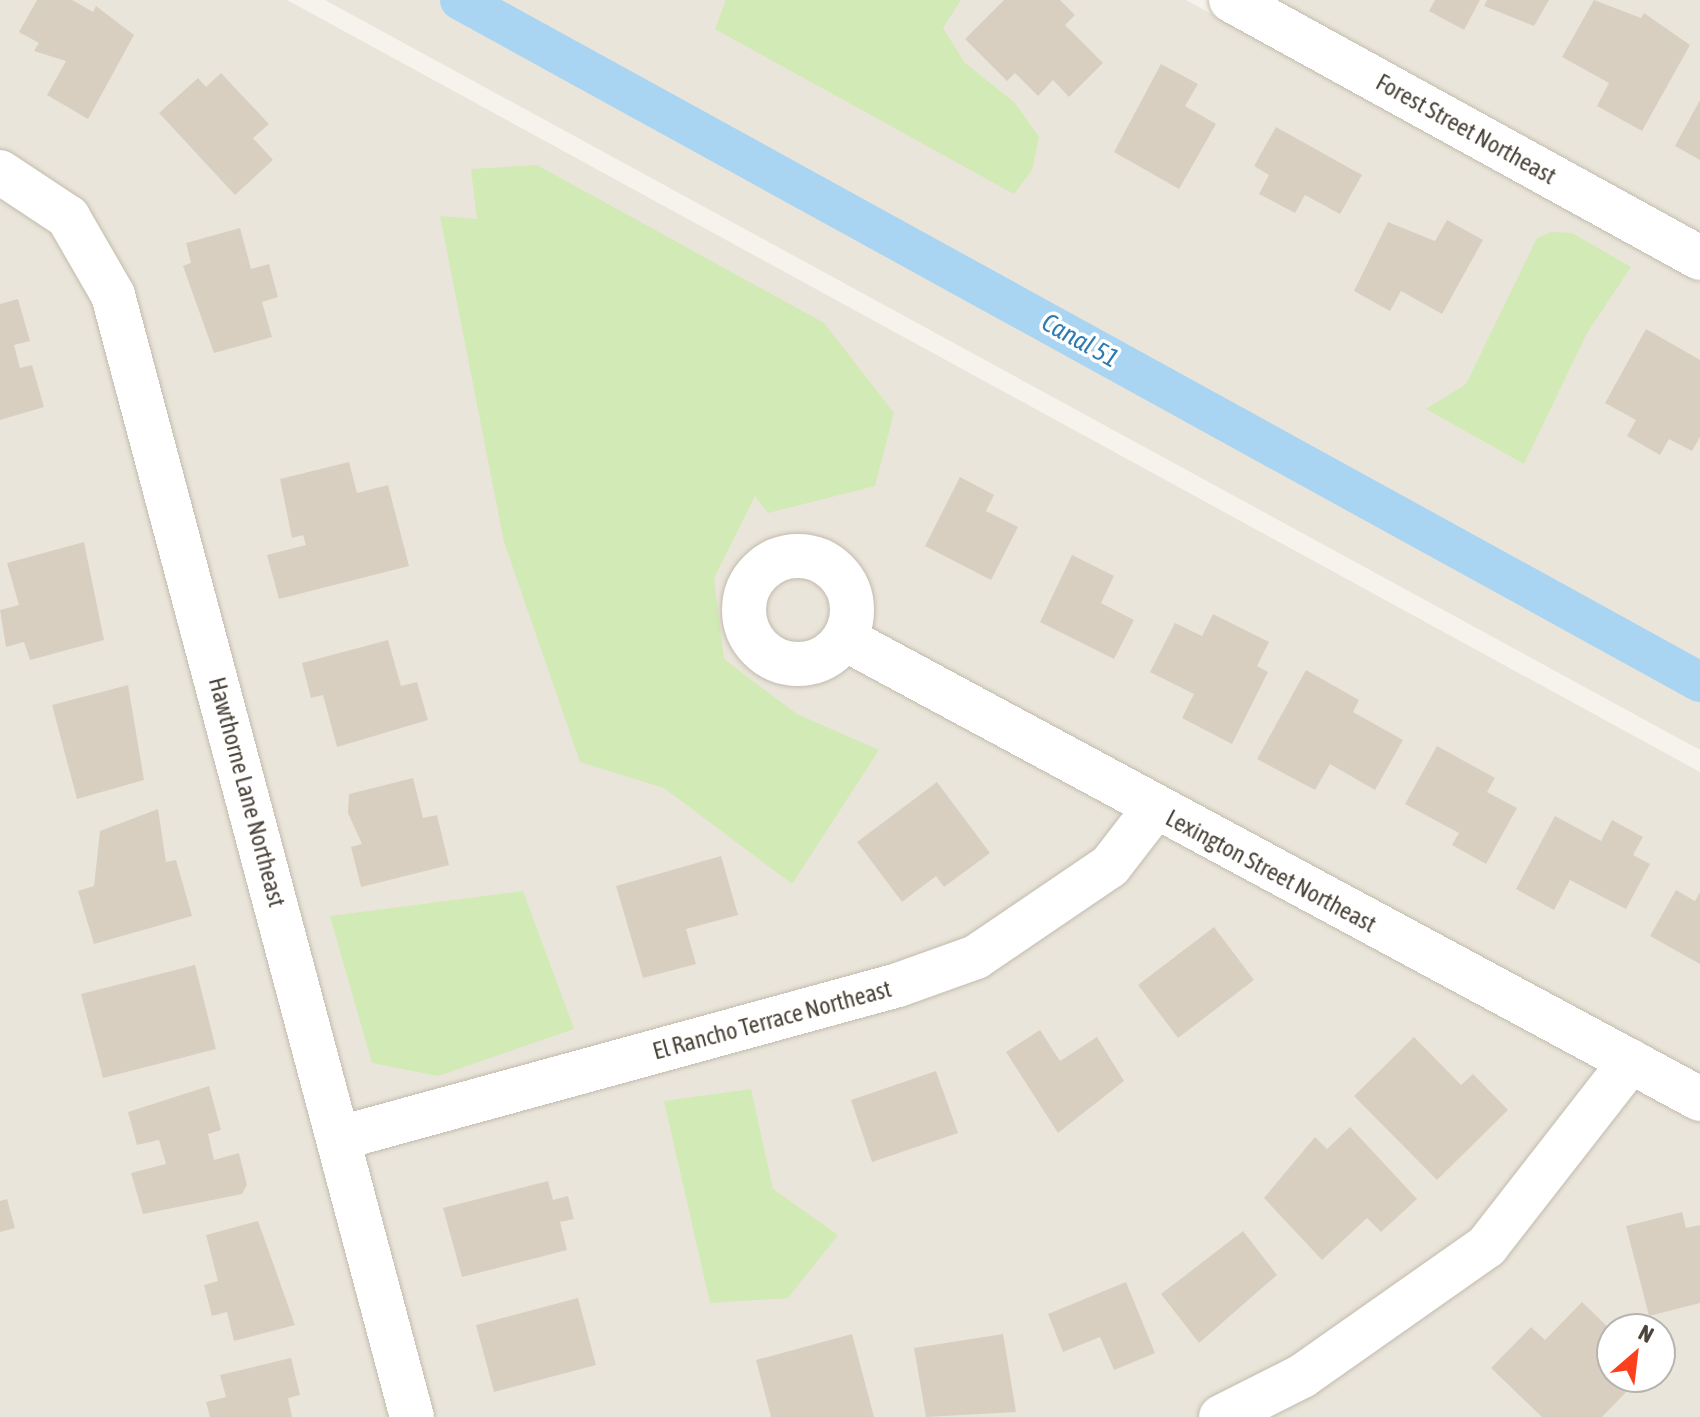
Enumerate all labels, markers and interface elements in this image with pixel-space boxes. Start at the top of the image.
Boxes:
street label: Forest Street Northeast [1371,68,1561,190]
water label: Canal 51 [1036,307,1124,375]
street label: Hawthorne Lane Northeast [202,674,292,910]
street label: Lexington Street Northeast [1161,803,1381,939]
street label: El Rancho Terrace Northeast [649,974,895,1066]
north arrow [1596,1313,1676,1393]
text: N [1634,1319,1658,1348]

